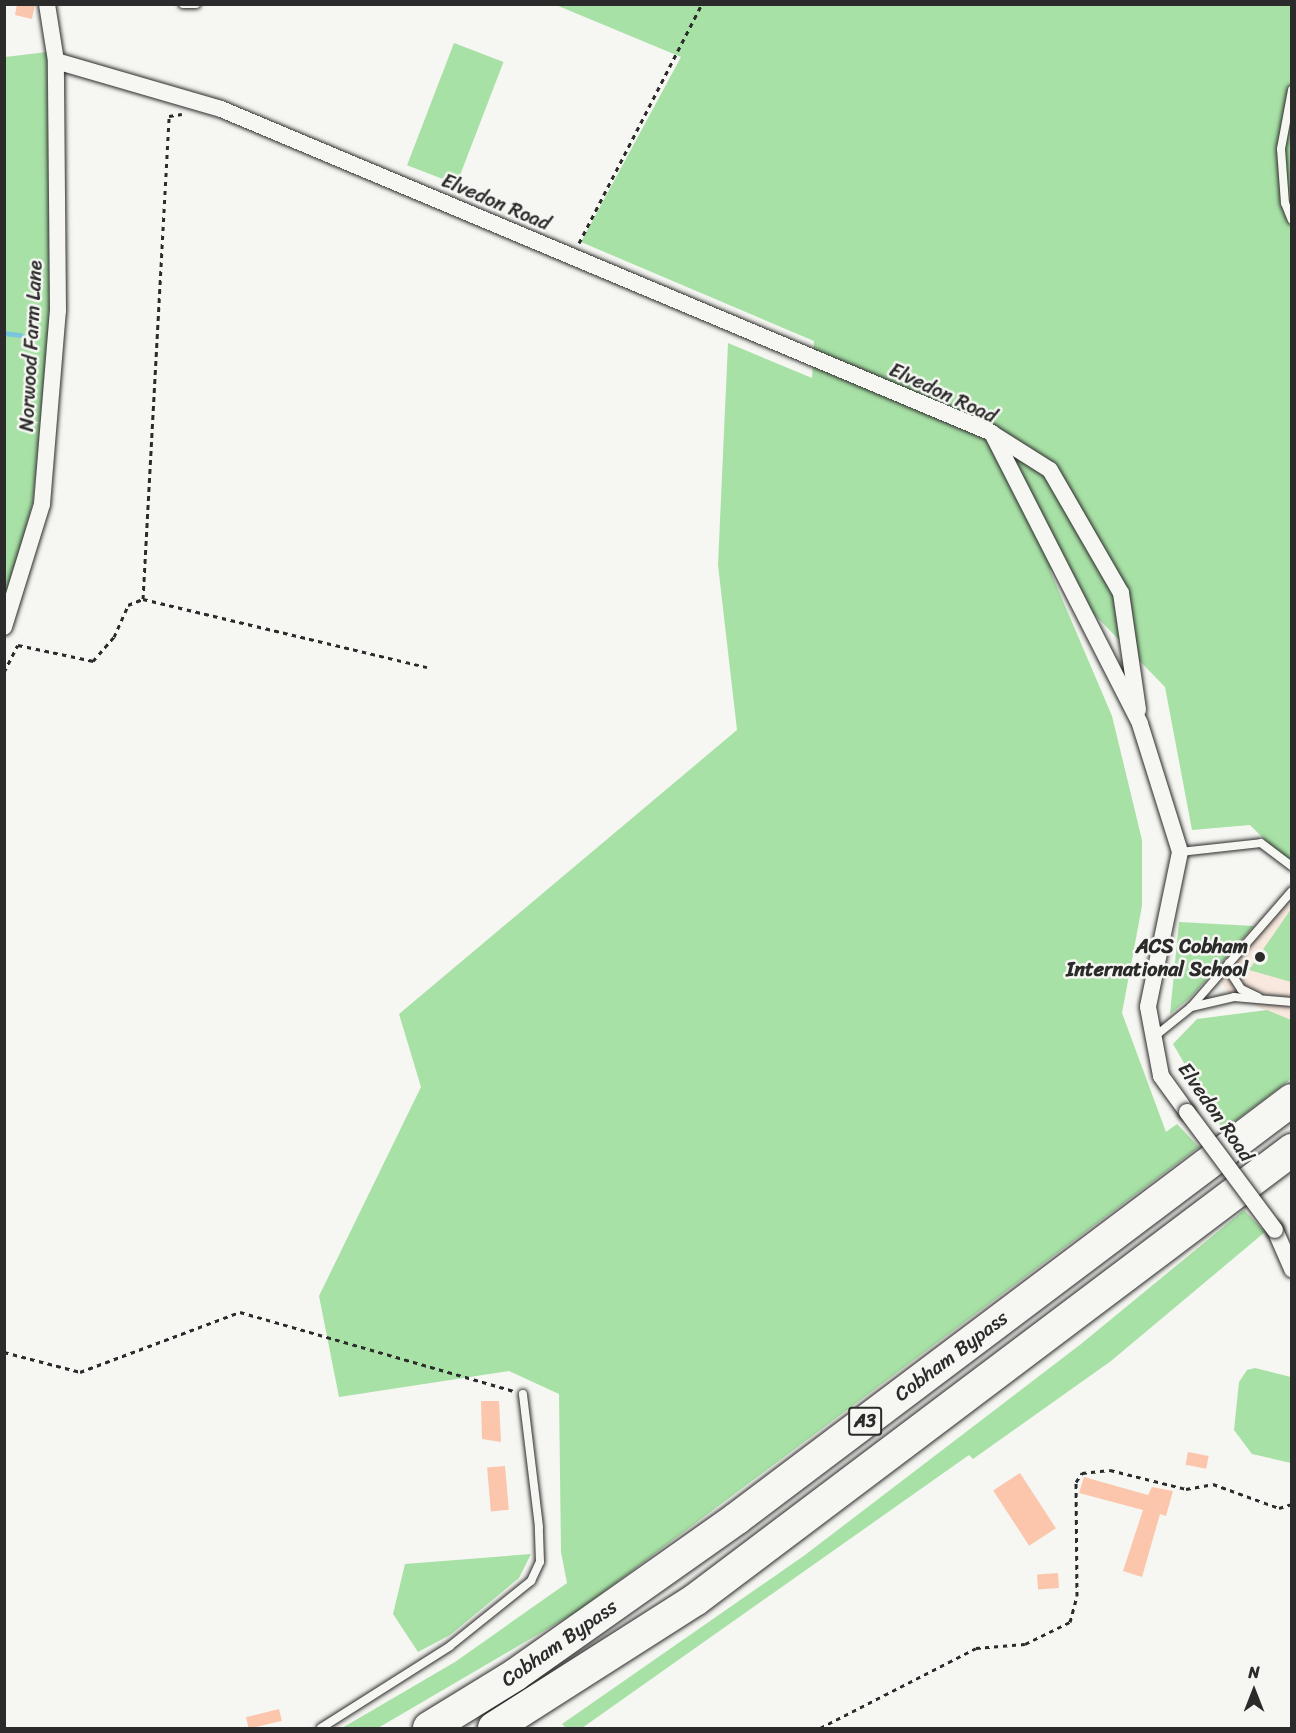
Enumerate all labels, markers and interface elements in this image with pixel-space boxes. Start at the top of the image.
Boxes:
street label: Elvedon Road [438,168,554,236]
street label: Norwood Farm Lane [15,260,47,432]
street label: Elvedon Road [885,358,1001,428]
place label: ACS Cobham International School [1066,934,1248,981]
marker: ACS Cobham International School [1253,950,1267,964]
street label: Elvedon Road [1173,1058,1259,1166]
street label: Cobham Bypass [890,1306,1012,1406]
road number: A3 [847,1406,883,1436]
street label: Cobham Bypass [497,1594,621,1692]
text: N [1248,1658,1260,1687]
north arrow [1224,1661,1284,1721]

